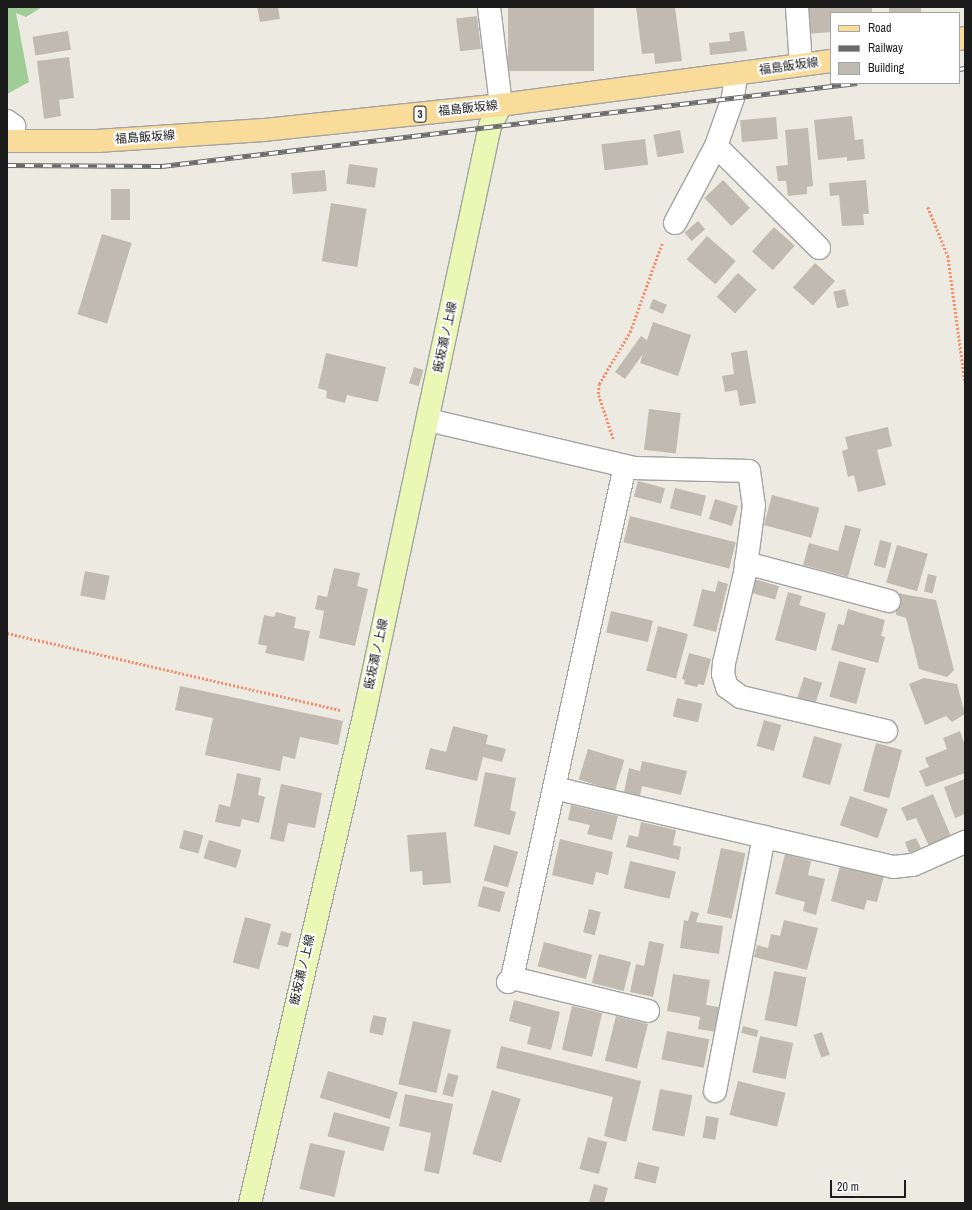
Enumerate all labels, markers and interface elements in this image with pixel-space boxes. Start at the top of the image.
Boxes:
legend [830,12,960,84]
text: Road [868,20,892,36]
text: Railway [868,40,903,56]
street label: 福島飯坂線 [758,56,820,78]
text: Building [868,60,904,76]
street label: 福島飯坂線 [437,99,499,119]
road number: 3 [413,105,427,123]
street label: 福島飯坂線 [115,129,175,147]
street label: 飯坂瀬ノ上線 [431,300,461,374]
street label: 飯坂瀬ノ上線 [362,617,392,691]
street label: 飯坂瀬ノ上線 [288,933,318,1007]
scale bar [832,1172,908,1198]
text: 20 m [837,1179,859,1195]

